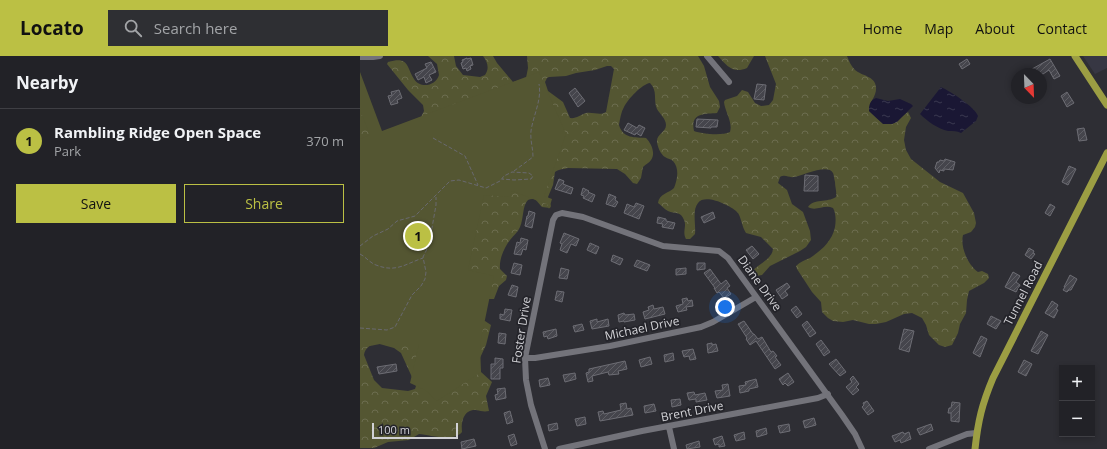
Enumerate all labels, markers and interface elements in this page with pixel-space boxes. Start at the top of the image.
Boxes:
search box [108,10,388,46]
text: Locato [20,15,84,41]
icon: search [122,17,144,39]
text: Search here [154,18,237,38]
text: Home [863,19,902,38]
text: Map [924,19,953,38]
text: About [975,19,1015,38]
text: Contact [1037,19,1087,38]
north arrow [1011,68,1047,104]
text: Nearby [16,71,78,94]
text: Rambling Ridge Open Space [54,122,261,142]
text: 1 [25,132,33,150]
text: 370 m [306,132,344,150]
text: Park [54,142,81,160]
button: Save [16,184,176,223]
button: Share [184,184,344,223]
pin: 1 [405,221,431,251]
street label: Diane Drive [734,252,786,314]
street label: Tunnel Road [999,258,1047,328]
street label: Foster Drive [507,295,535,365]
your location [715,297,735,317]
street label: Michael Drive [603,312,681,344]
map controls [1059,365,1095,437]
button: + [1059,365,1095,401]
street label: Brent Drive [659,397,725,425]
button: − [1059,401,1095,437]
scale bar [372,421,458,440]
text: 100 m [378,422,410,437]

